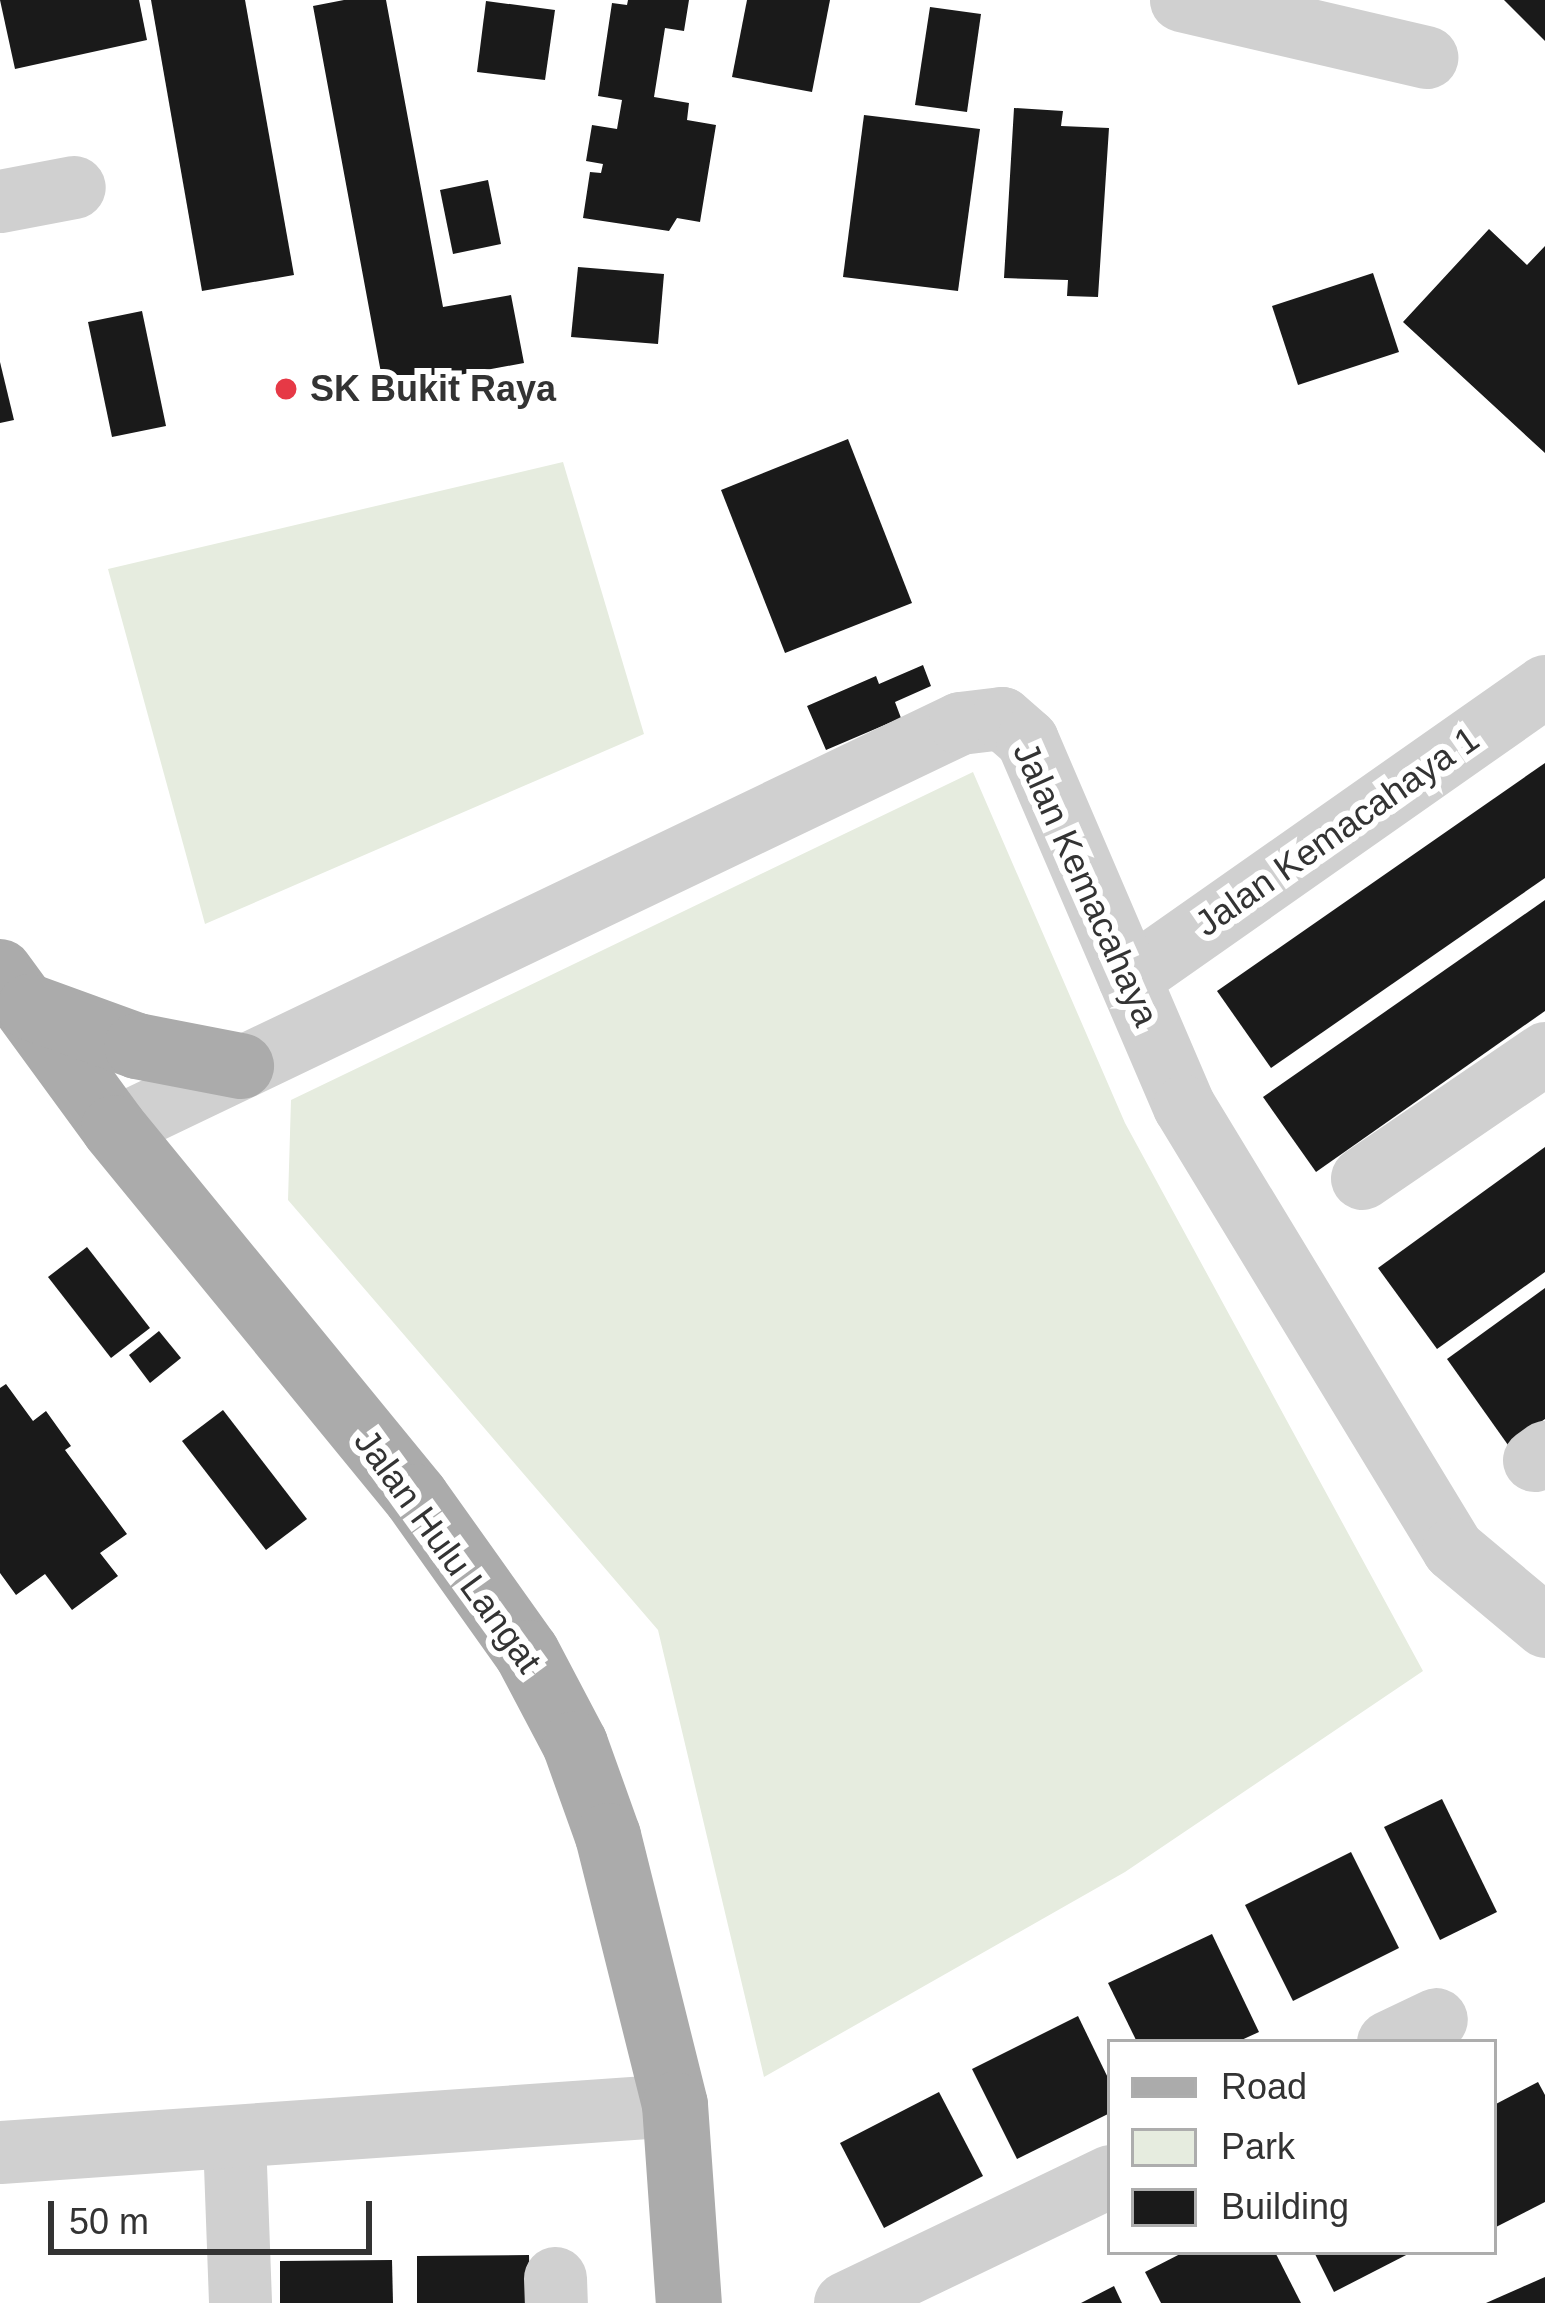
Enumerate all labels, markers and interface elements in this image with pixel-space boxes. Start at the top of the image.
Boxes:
place label: SK Bukit Raya [310,367,556,411]
marker: SK Bukit Raya [273,376,299,402]
street label: Jalan Kemacahaya 1 [1187,717,1487,945]
street label: Jalan Kemacahaya [1004,735,1168,1033]
street label: Jalan Hulu Langat [345,1421,551,1681]
legend [1107,2039,1497,2255]
text: Road [1221,2066,1307,2107]
text: Park [1221,2126,1295,2167]
scale bar [54,2177,378,2251]
text: Building [1221,2186,1349,2227]
text: 50 m [69,2201,149,2242]

